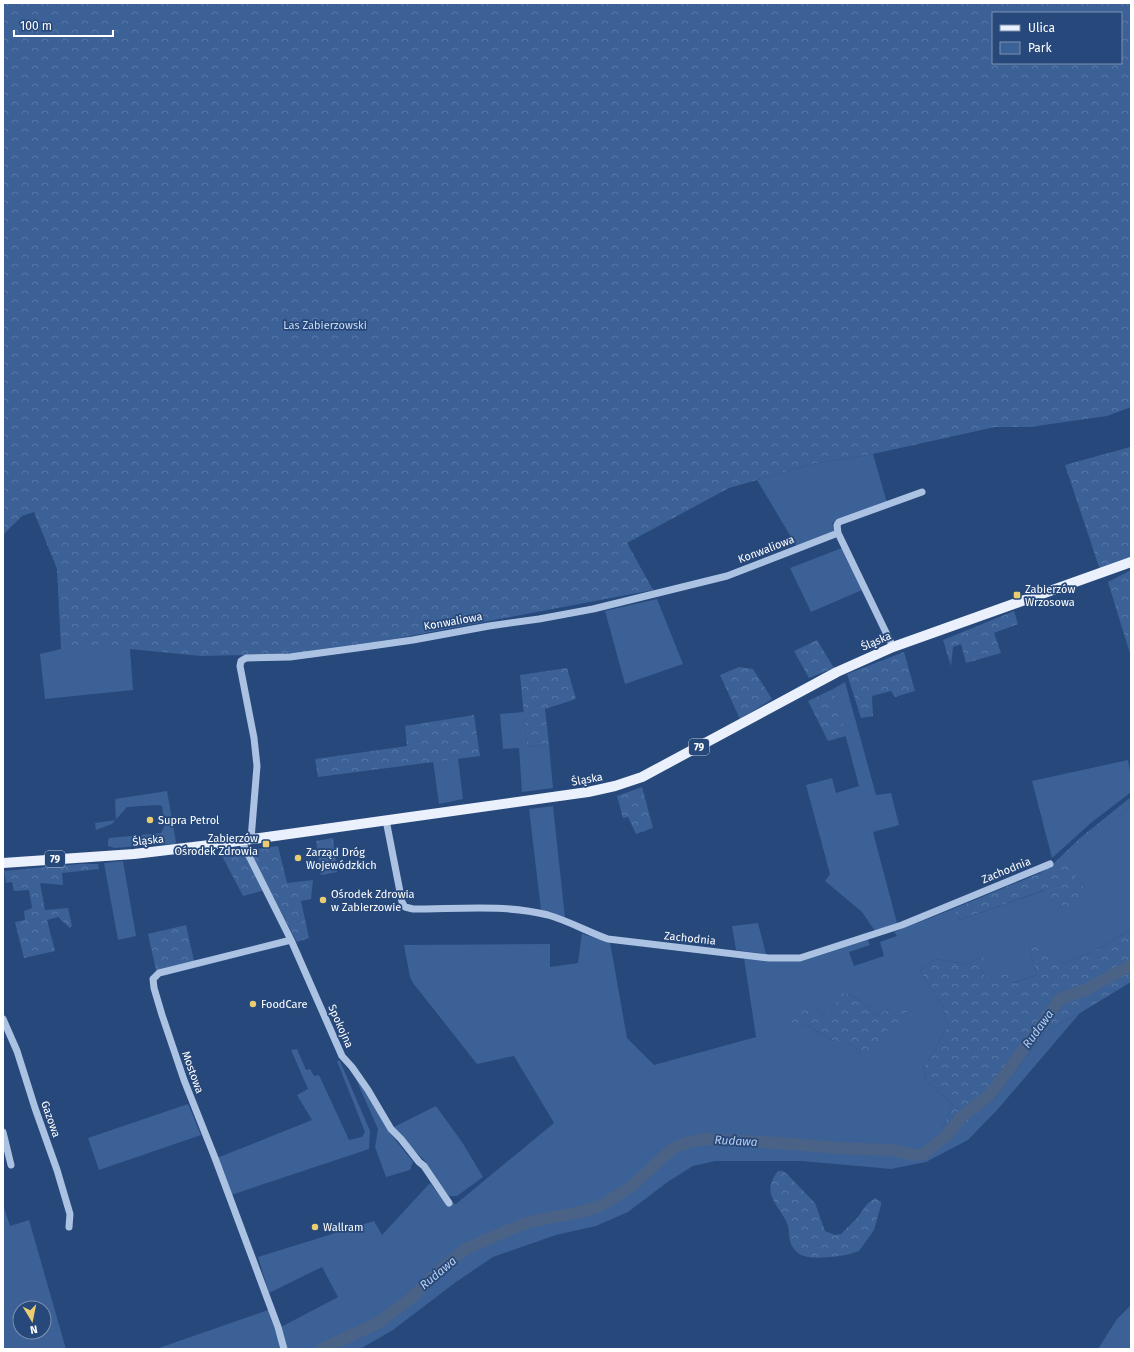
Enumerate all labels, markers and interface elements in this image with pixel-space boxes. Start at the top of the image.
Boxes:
scale bar [14,12,113,38]
legend [992,12,1122,64]
text: 100 m [20,19,52,33]
text: Ulica [1028,21,1055,35]
text: Park [1028,41,1052,55]
park label: Las Zabierzowski [283,319,367,332]
street label: Konwaliowa [736,533,796,566]
place label: Zabierzów Wrzosowa [1025,583,1075,609]
marker: Zabierzów Wrzosowa [1012,590,1022,600]
street label: Konwaliowa [423,610,483,633]
street label: Śląska [859,628,893,654]
road number: 79 [689,739,709,755]
street label: Śląska [570,769,604,789]
place label: Supra Petrol [158,814,219,827]
marker: Supra Petrol [145,815,155,825]
street label: Śląska [132,831,164,849]
place label: Zabierzów Ośrodek Zdrowia [174,832,258,858]
marker: Zabierzów Ośrodek Zdrowia [261,839,271,849]
place label: Zarząd Dróg Wojewódzkich [306,846,377,872]
road number: 79 [45,851,65,867]
marker: Zarząd Dróg Wojewódzkich [293,853,303,863]
street label: Zachodnia [980,855,1033,886]
place label: Ośrodek Zdrowia w Zabierzowie [331,888,415,914]
marker: Ośrodek Zdrowia w Zabierzowie [318,895,328,905]
street label: Zachodnia [664,929,716,948]
place label: FoodCare [261,998,307,1011]
marker: FoodCare [248,999,258,1009]
street label: Spokojna [325,1002,356,1050]
water label: Rudawa [1020,1007,1056,1051]
street label: Mostowa [179,1049,206,1095]
street label: Gazowa [38,1099,63,1139]
water label: Rudawa [714,1133,758,1149]
place label: Wallram [323,1221,363,1234]
marker: Wallram [310,1222,320,1232]
water label: Rudawa [417,1254,459,1292]
north arrow [12,1300,52,1340]
text: N [29,1322,38,1336]

